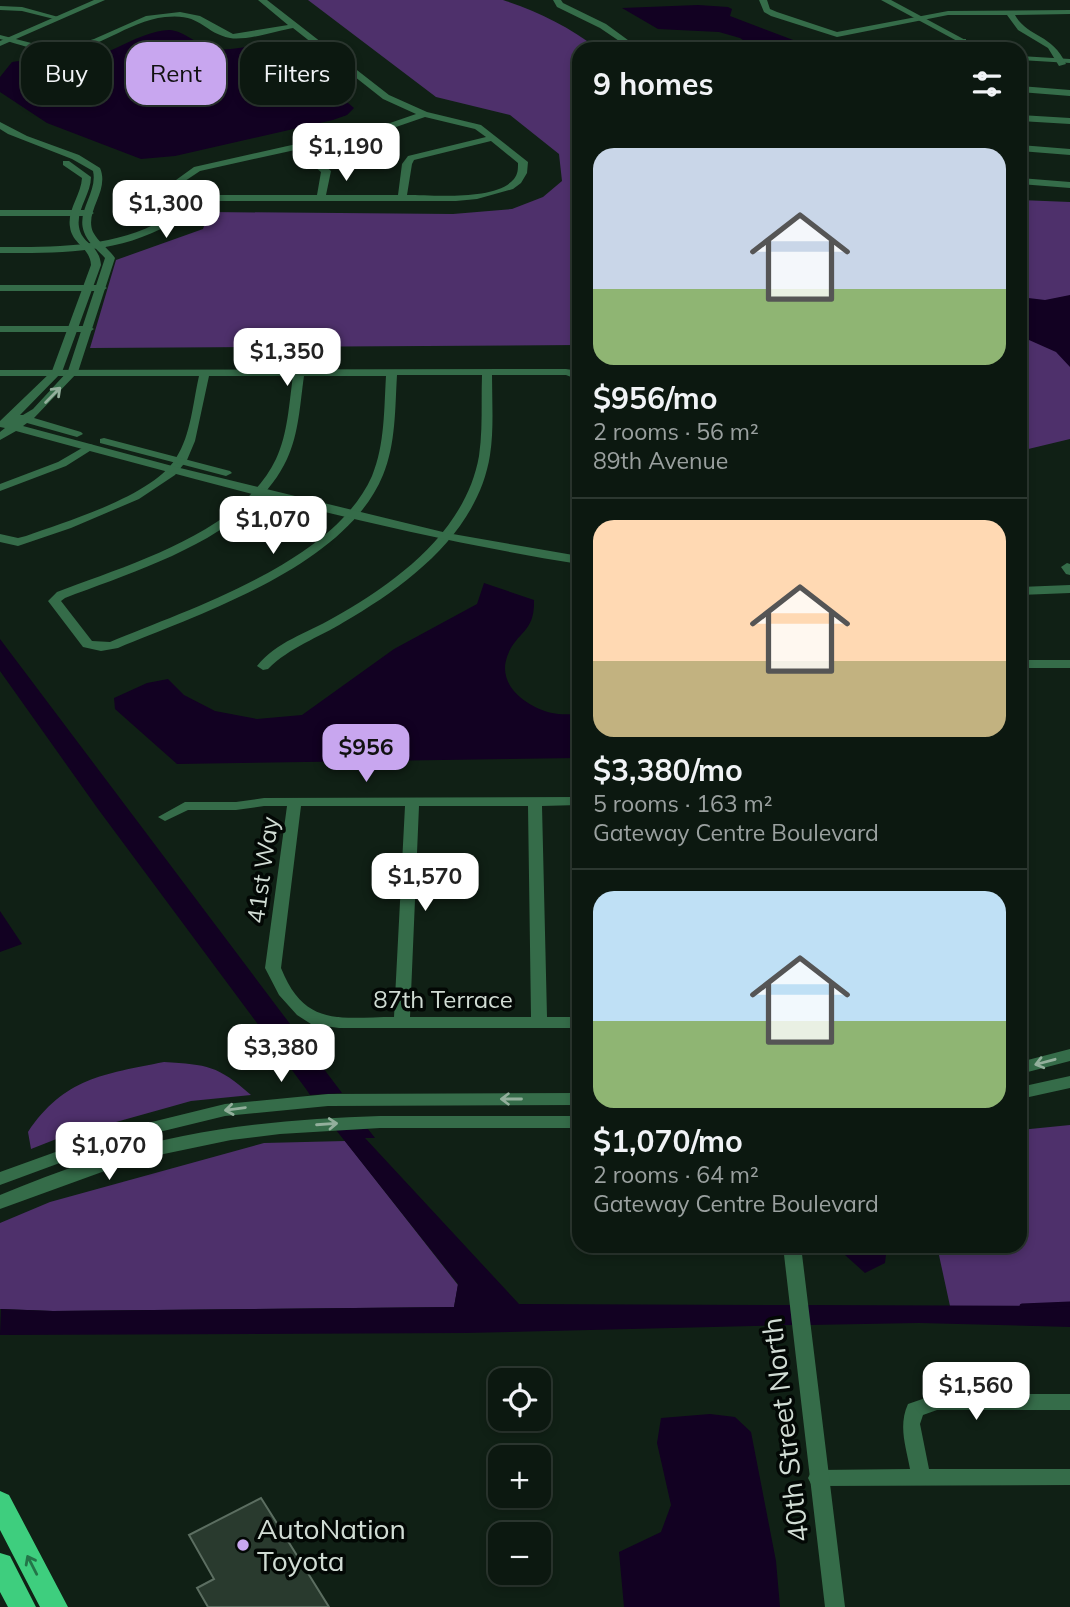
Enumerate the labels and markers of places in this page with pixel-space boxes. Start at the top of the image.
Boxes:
pin: $1,190 [289,124,403,183]
pin: $1,300 [109,180,223,240]
pin: $1,350 [230,328,344,388]
pin: $1,070 [216,496,330,556]
pin: $956 [325,724,407,784]
pin: $1,570 [368,853,482,913]
pin: $3,380 [224,1024,338,1084]
pin: $1,070 [52,1122,166,1182]
pin: $1,560 [919,1362,1033,1422]
place label: AutoNation Toyota [257,1511,406,1578]
marker: AutoNation Toyota [235,1537,251,1553]

